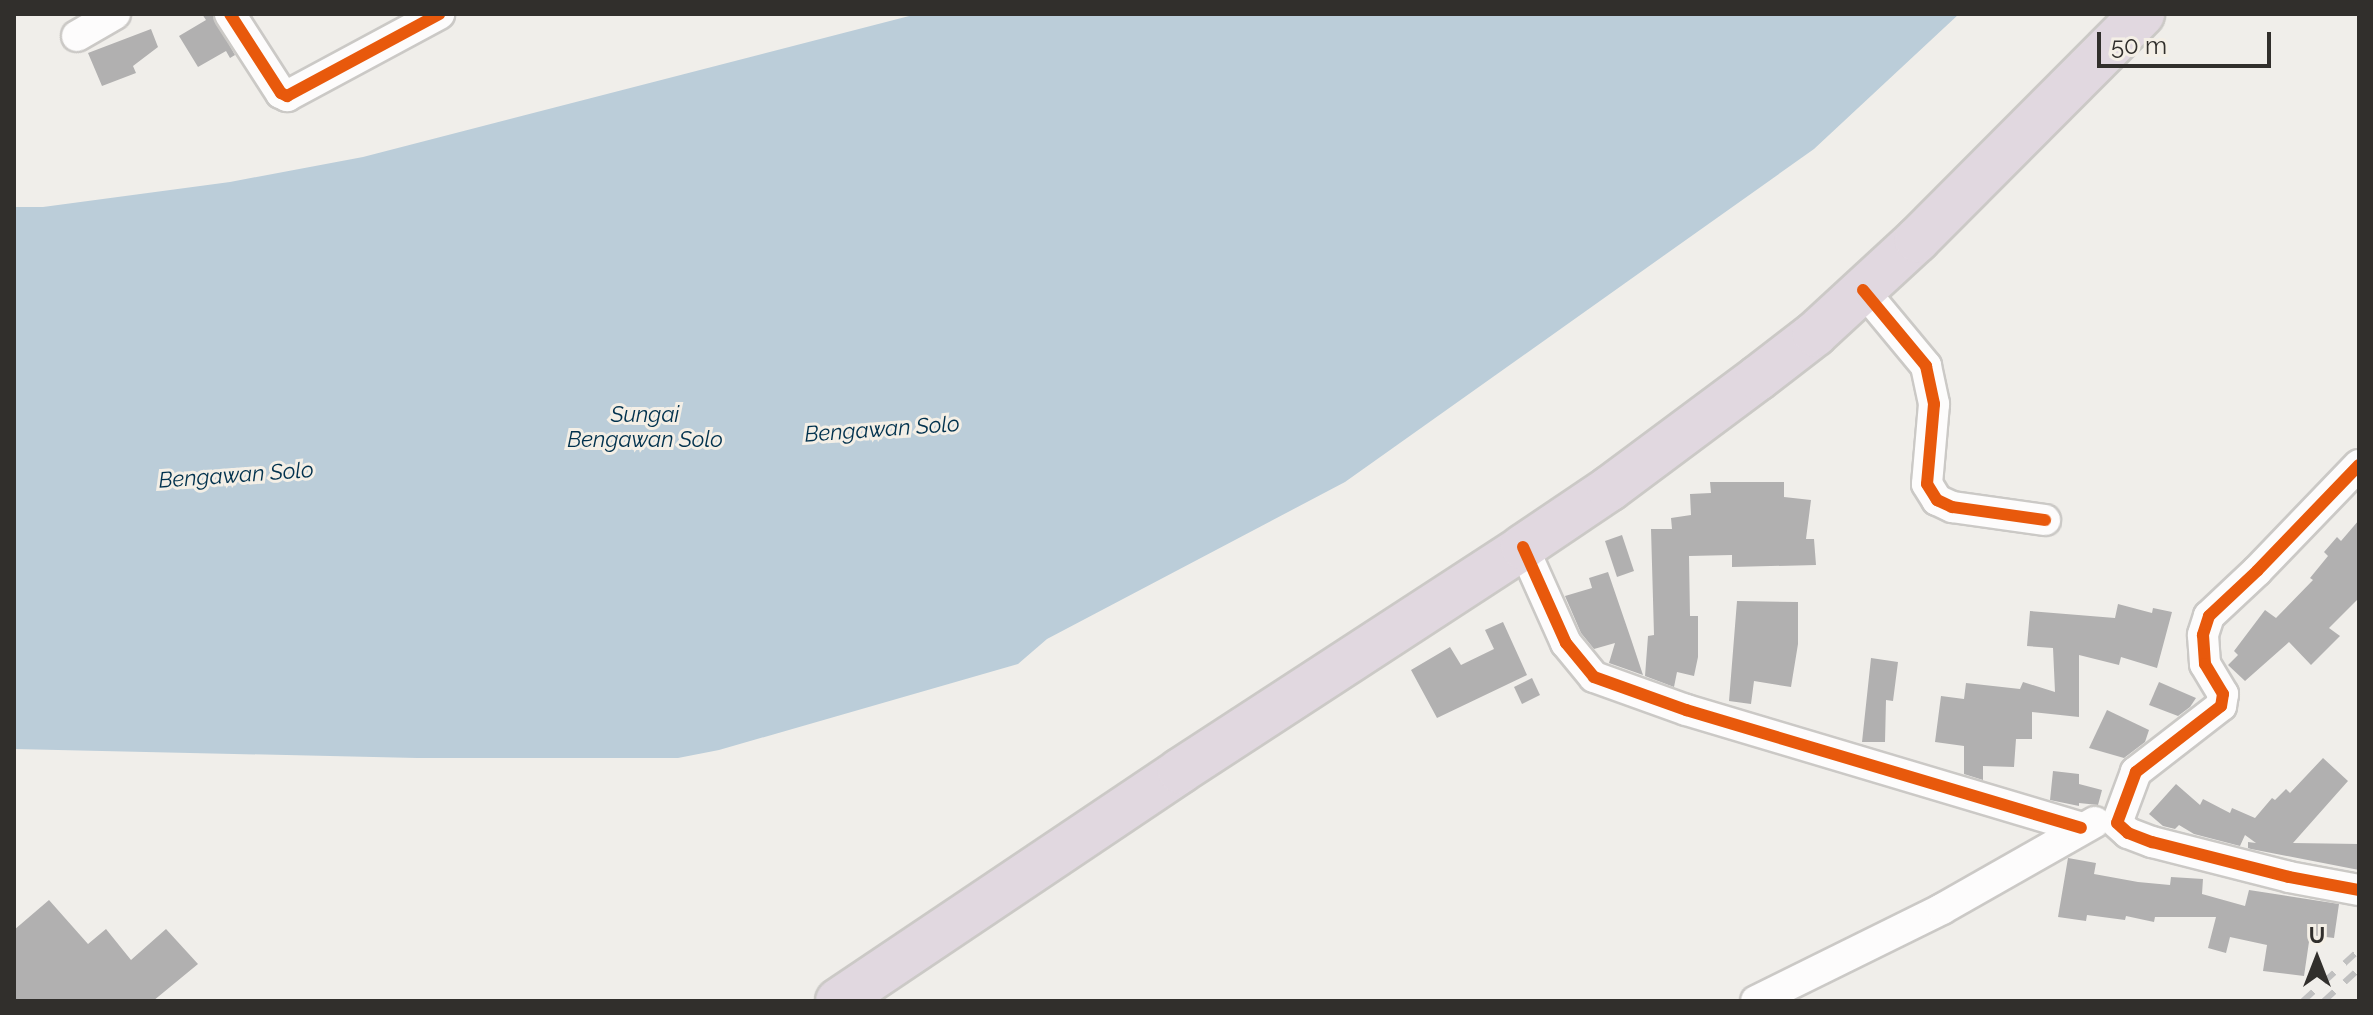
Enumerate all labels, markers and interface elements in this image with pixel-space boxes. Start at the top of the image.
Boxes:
scale bar [2101,16,2275,66]
text: 50 m [2111,31,2167,60]
water label: Sungai Bengawan Solo [567,401,723,452]
water label: Bengawan Solo [804,410,960,448]
water label: Bengawan Solo [158,456,314,494]
north arrow [2277,919,2357,999]
text: U [2309,922,2325,948]

